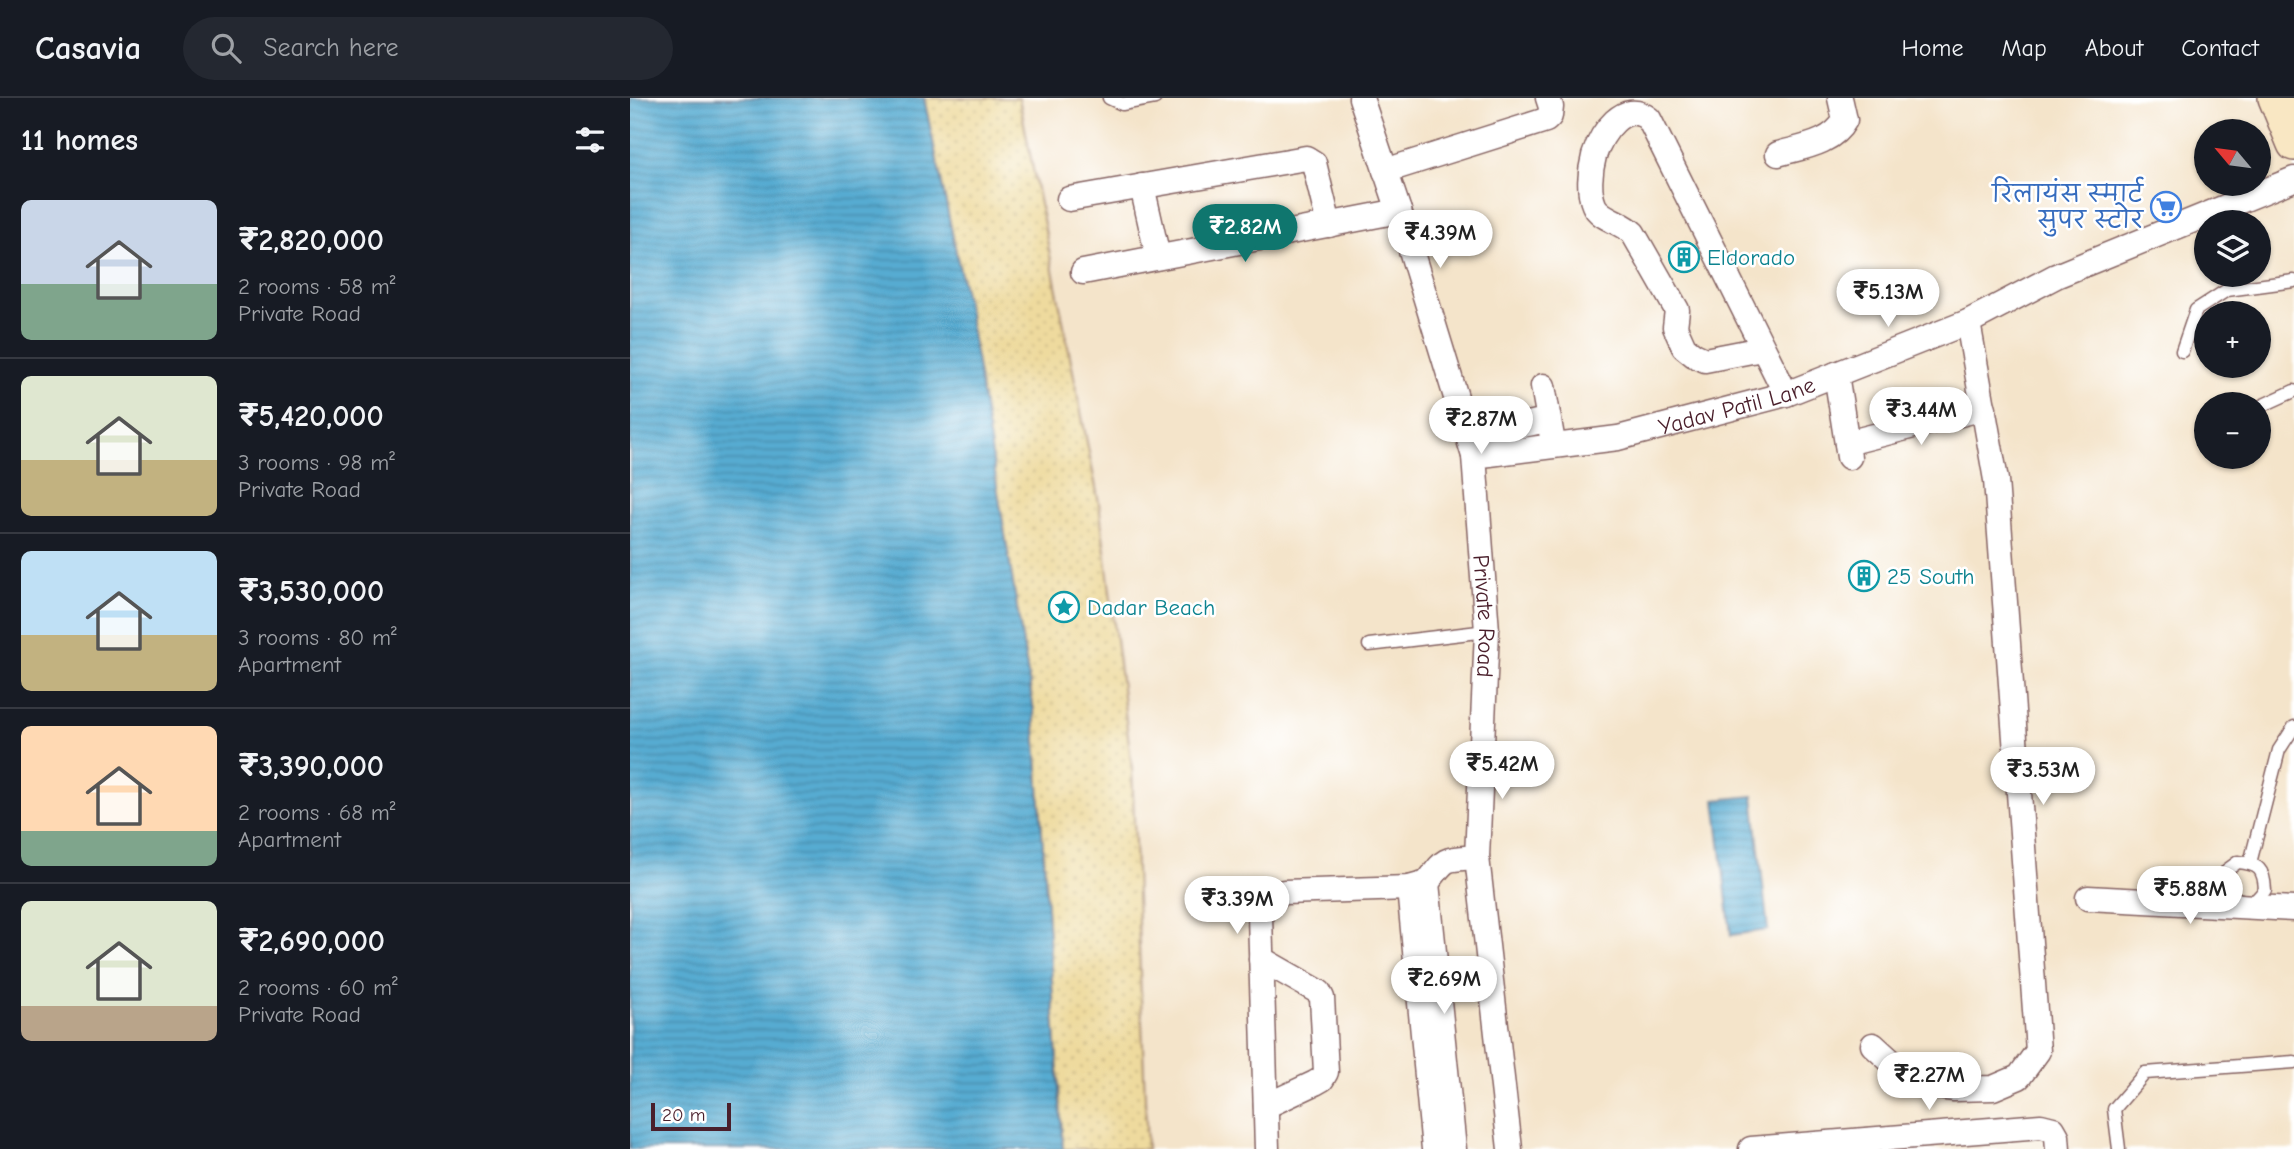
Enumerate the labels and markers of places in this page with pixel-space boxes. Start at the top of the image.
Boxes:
place label: रिलायंस स्मार्ट सुपर स्टोर [1990,176,2145,237]
supermarket icon: रिलायंस स्मार्ट सुपर स्टोर [2149,190,2183,224]
pin: ₹2.82M [1188,204,1302,264]
pin: ₹4.39M [1383,211,1497,270]
building icon: Eldorado [1667,240,1701,274]
place label: Eldorado [1707,244,1795,271]
pin: ₹5.13M [1831,270,1945,329]
pin: ₹3.44M [1864,388,1978,447]
pin: ₹2.87M [1424,396,1538,456]
building icon: 25 South [1847,559,1881,593]
place label: 25 South [1887,563,1975,590]
place icon: Dadar Beach [1047,590,1081,624]
place label: Dadar Beach [1087,594,1215,621]
pin: ₹5.42M [1445,742,1559,801]
pin: ₹3.53M [1986,748,2100,807]
pin: ₹5.88M [2133,866,2247,926]
pin: ₹3.39M [1180,876,1294,936]
pin: ₹2.69M [1387,956,1501,1016]
pin: ₹2.27M [1872,1052,1986,1112]

